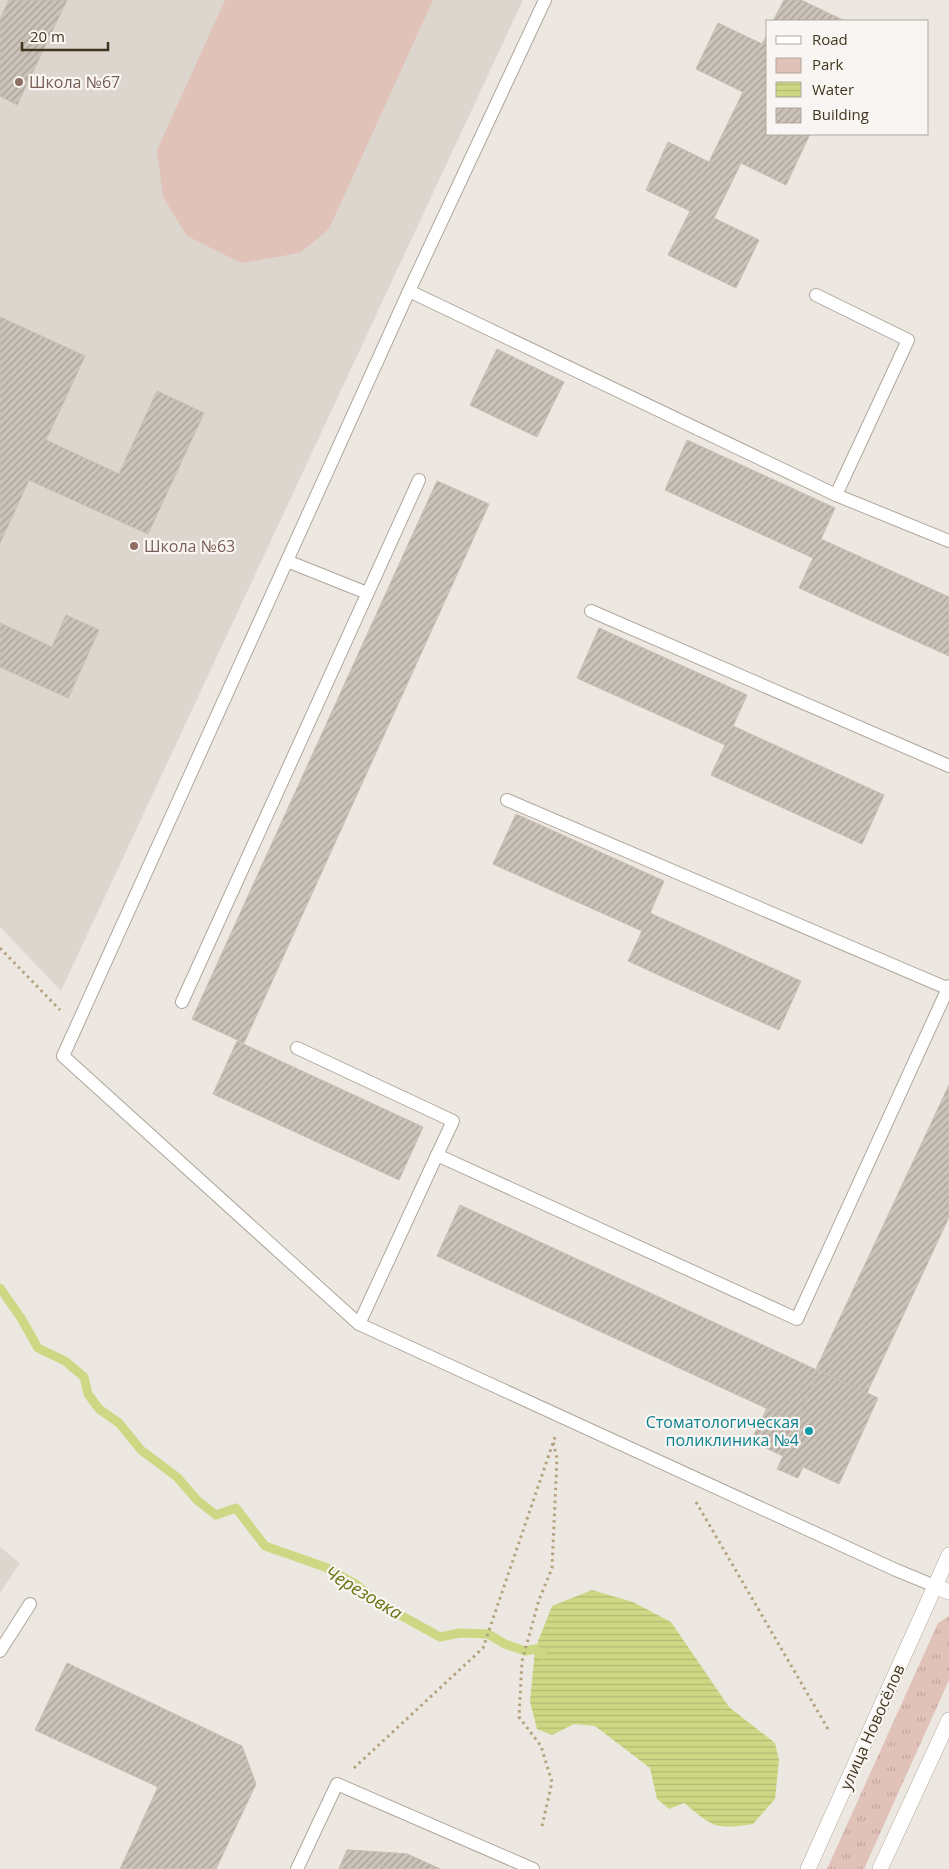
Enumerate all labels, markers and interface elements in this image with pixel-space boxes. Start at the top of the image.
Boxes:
scale bar [22,20,109,52]
legend [766,20,929,135]
text: 20 m [30,26,65,46]
text: Road [812,29,848,49]
text: Park [812,54,843,74]
place label: Школа №67 [29,71,120,93]
marker: Школа №67 [13,76,25,88]
text: Water [812,79,854,99]
text: Building [812,104,869,124]
place label: Школа №63 [144,535,235,557]
marker: Школа №63 [128,540,140,552]
place label: Стоматологическая поликлиника №4 [646,1411,799,1451]
marker: Стоматологическая поликлиника №4 [803,1425,815,1437]
water label: Черезовка [321,1559,407,1625]
street label: улица Новосёлов [834,1661,910,1793]

